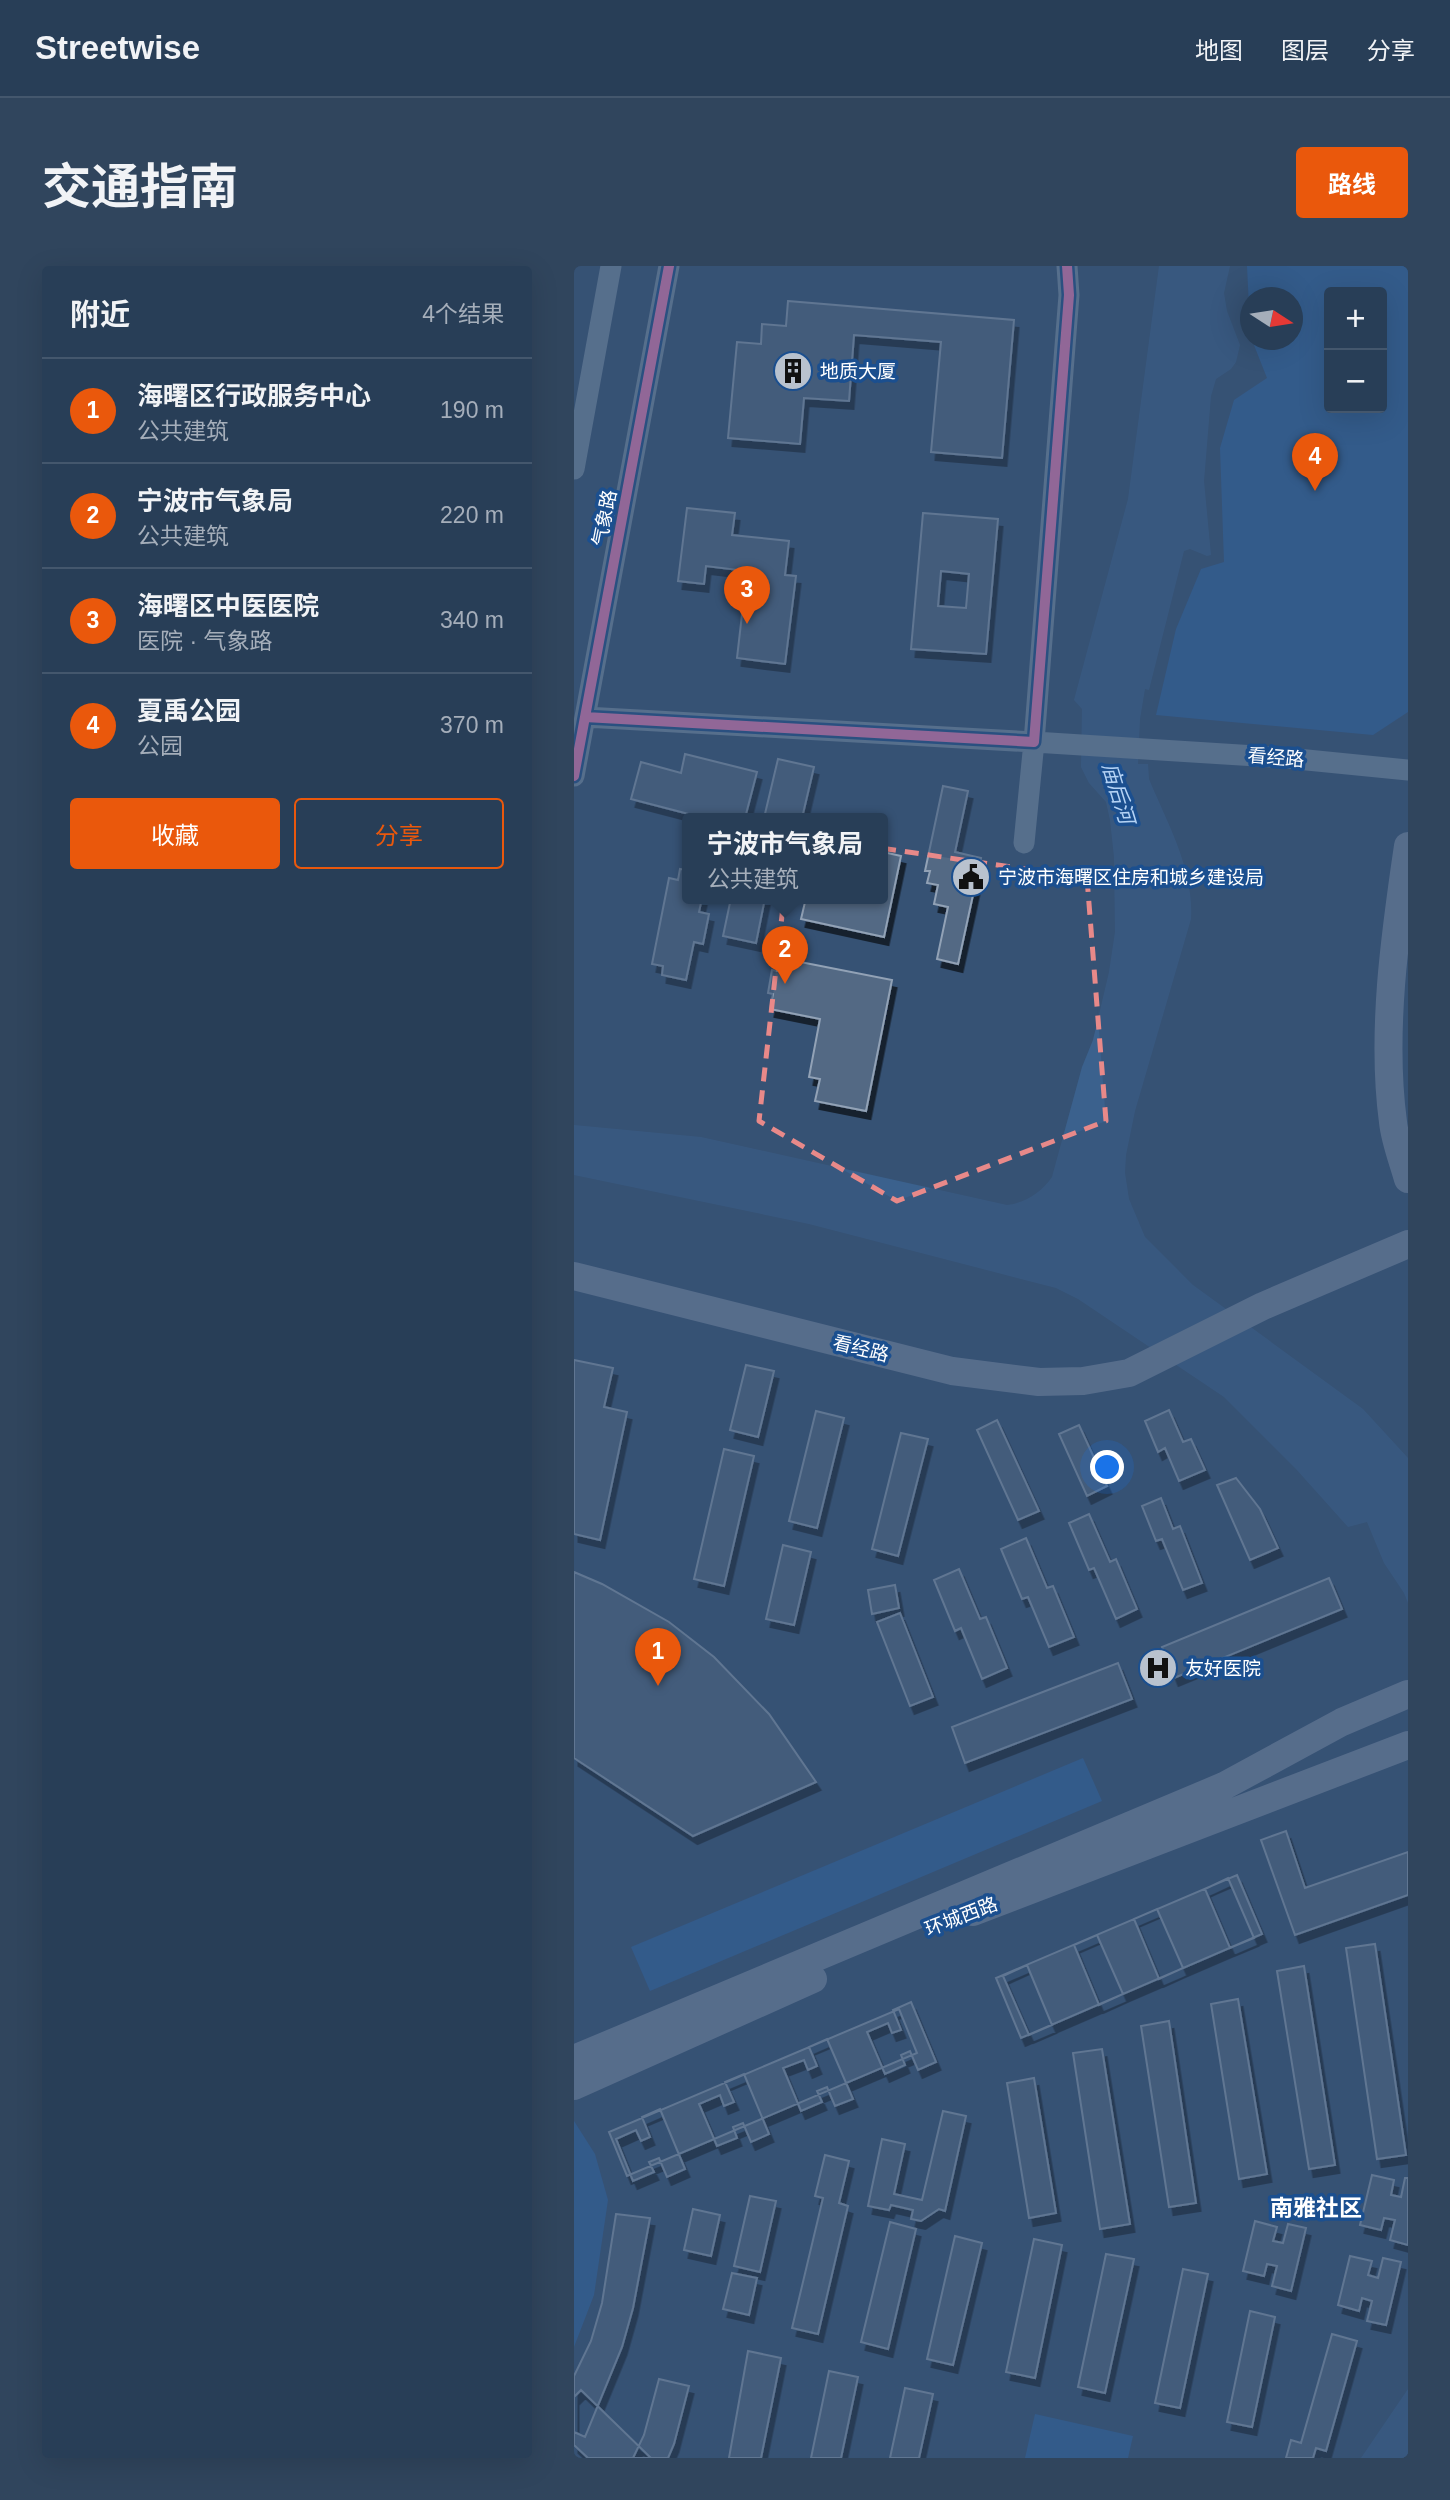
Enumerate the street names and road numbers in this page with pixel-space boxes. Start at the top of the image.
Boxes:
street label: 气象路 [589,488,620,548]
street label: 看经路 [1247,745,1305,770]
street label: 看经路 [831,1331,891,1366]
street label: 环城西路 [922,1893,1000,1940]

